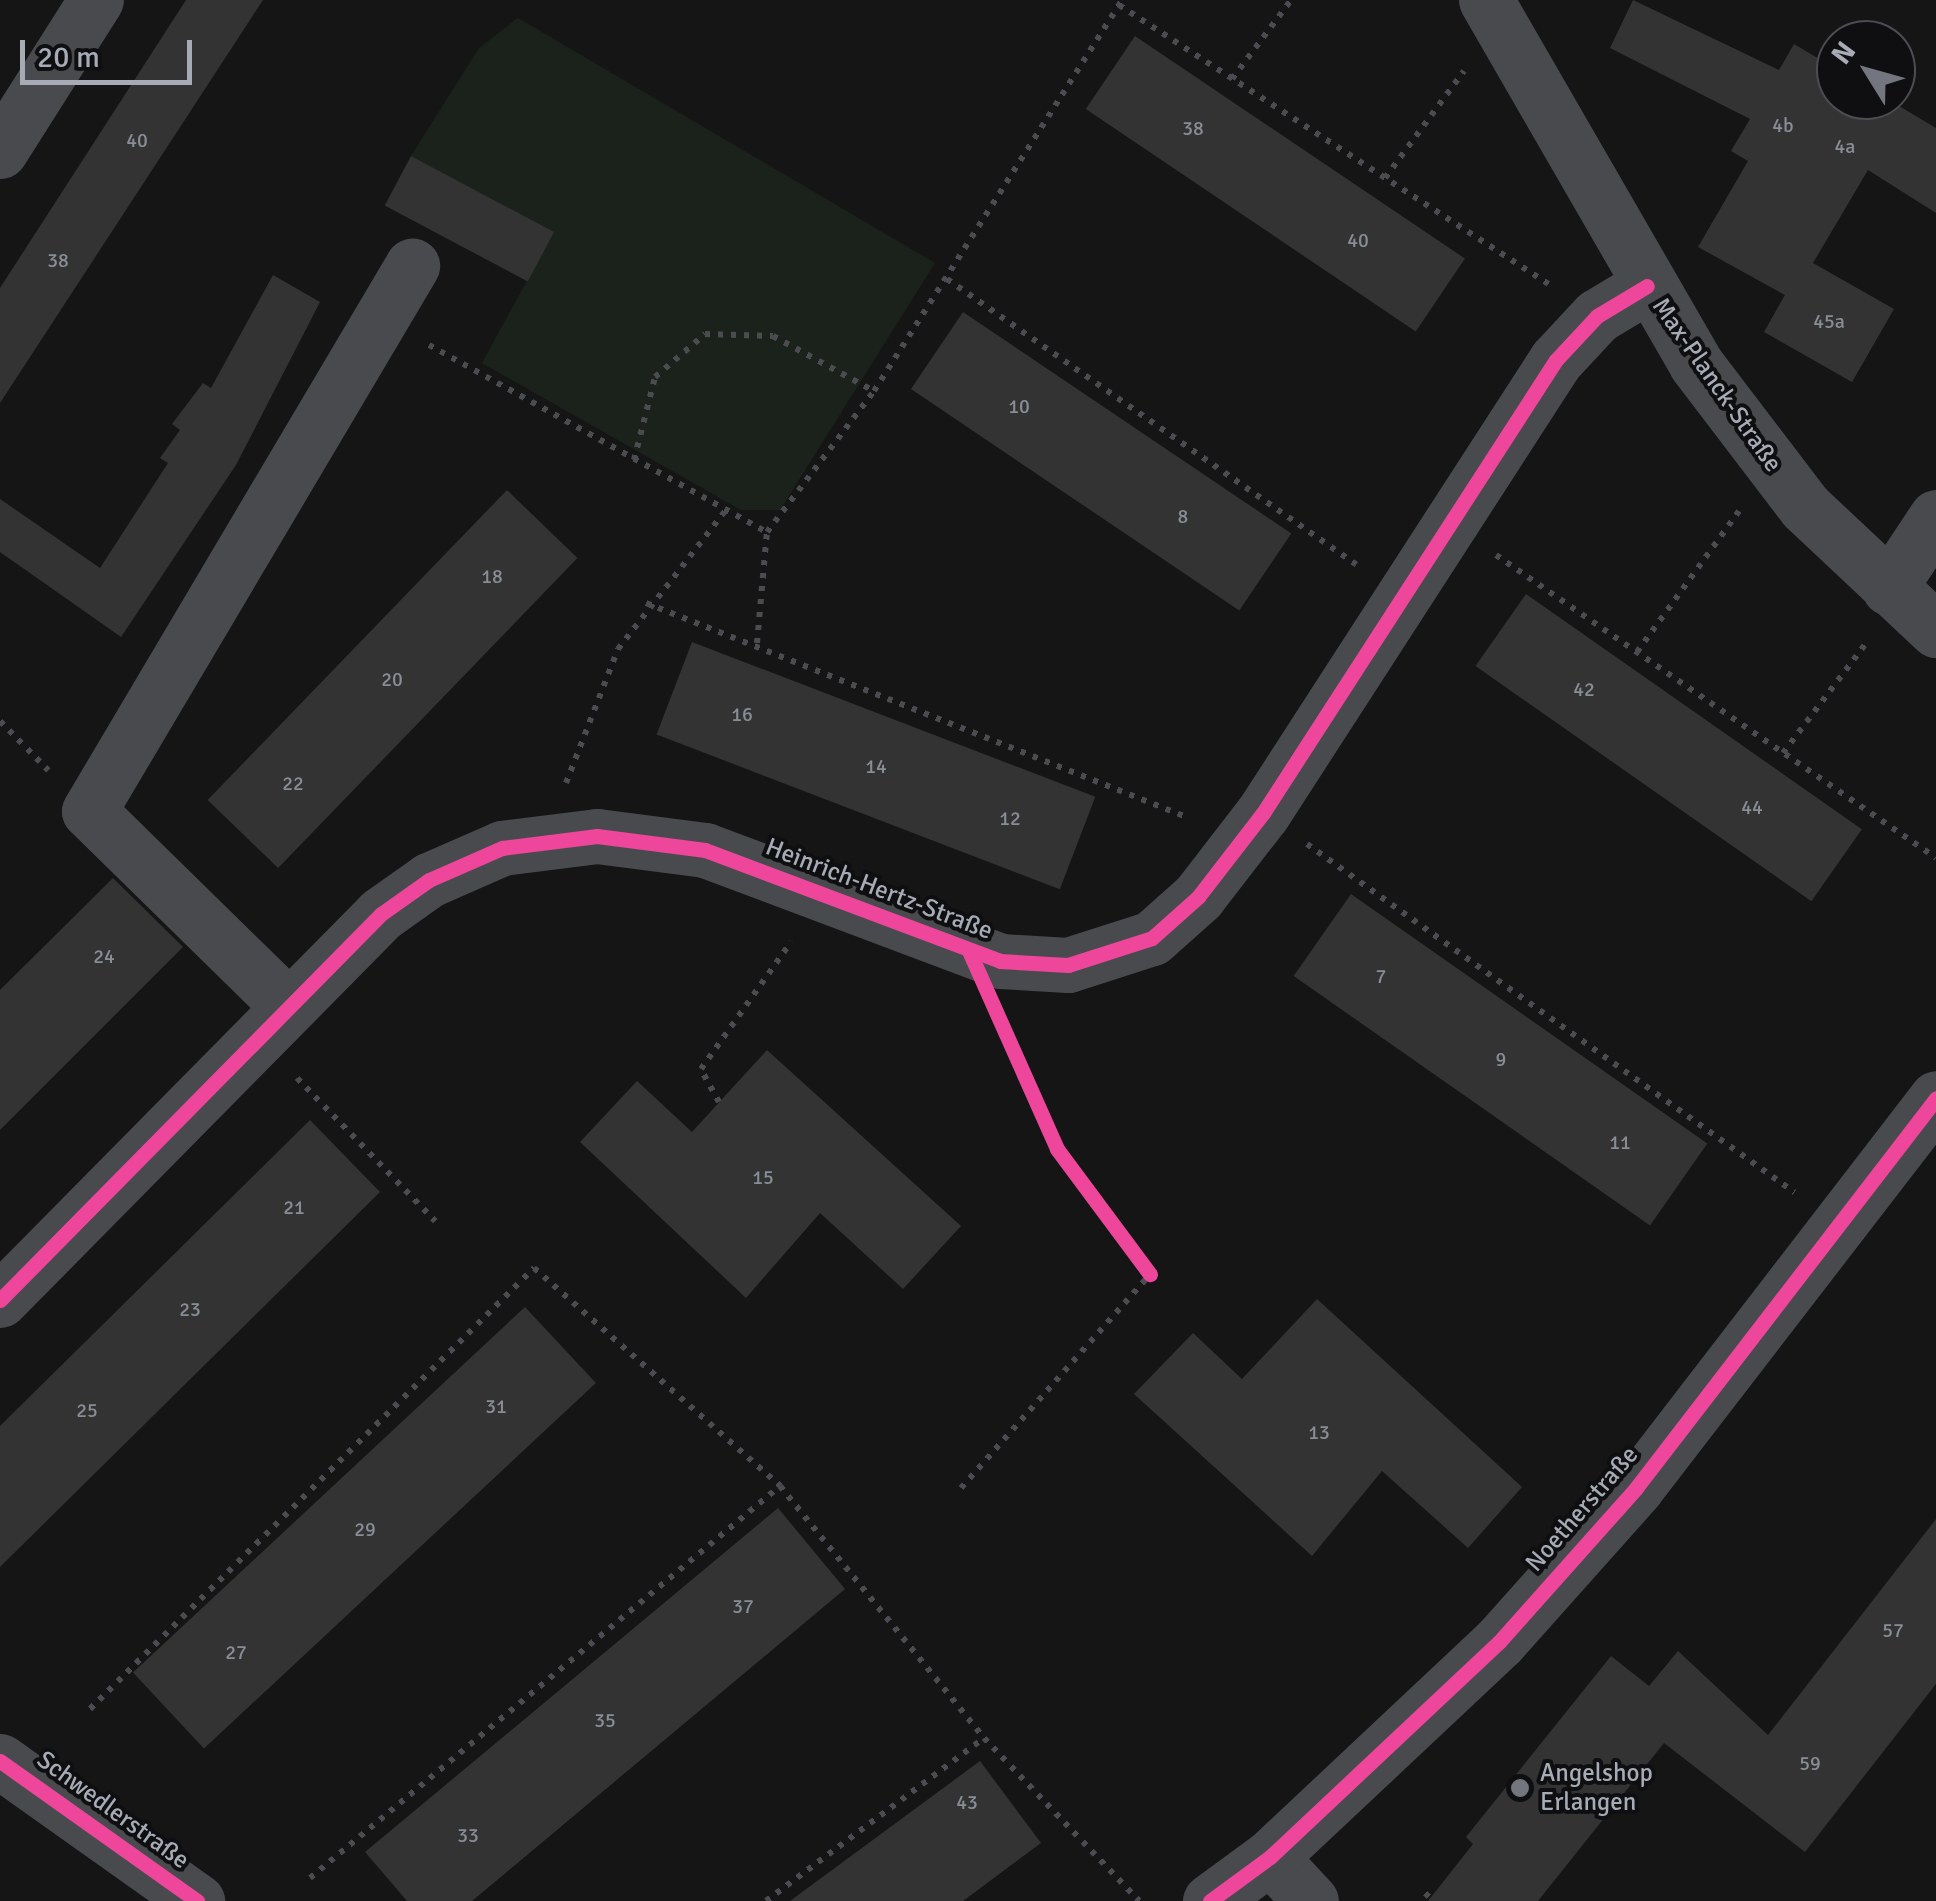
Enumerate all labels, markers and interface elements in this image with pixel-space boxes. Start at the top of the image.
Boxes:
scale bar [25,20,198,82]
north arrow [1816,20,1916,120]
text: N [1824,35,1863,71]
text: 20 m [37,39,100,76]
house number: 4b [1772,113,1794,137]
house number: 38 [1182,116,1204,140]
house number: 40 [126,128,148,152]
house number: 4a [1835,134,1855,158]
house number: 40 [1347,228,1369,252]
house number: 38 [47,248,69,272]
street label: Max-Planck-Straße [1646,292,1788,478]
house number: 45a [1813,309,1845,333]
house number: 10 [1008,394,1030,418]
house number: 8 [1178,504,1188,528]
house number: 18 [481,564,503,588]
house number: 20 [381,667,403,691]
house number: 42 [1573,677,1595,701]
house number: 16 [731,702,753,726]
house number: 14 [865,754,887,778]
house number: 22 [282,771,304,795]
house number: 44 [1741,795,1763,819]
house number: 12 [999,806,1021,830]
street label: Heinrich-Hertz-Straße [761,832,997,946]
house number: 24 [93,944,115,968]
house number: 7 [1376,964,1386,988]
house number: 9 [1496,1047,1506,1071]
house number: 11 [1609,1130,1631,1154]
house number: 15 [752,1165,774,1189]
house number: 21 [283,1195,305,1219]
house number: 23 [179,1297,201,1321]
house number: 31 [485,1394,507,1418]
house number: 25 [76,1398,98,1422]
house number: 13 [1308,1420,1330,1444]
street label: Noetherstraße [1519,1440,1645,1578]
house number: 29 [354,1517,376,1541]
house number: 37 [732,1594,754,1618]
house number: 57 [1882,1618,1904,1642]
house number: 27 [225,1640,247,1664]
house number: 35 [594,1708,616,1732]
street label: Schwedlerstraße [31,1745,195,1875]
house number: 59 [1799,1751,1821,1775]
place label: Angelshop Erlangen [1540,1759,1653,1818]
marker: Angelshop Erlangen [1509,1777,1531,1799]
house number: 43 [956,1790,978,1814]
house number: 33 [457,1823,479,1847]

